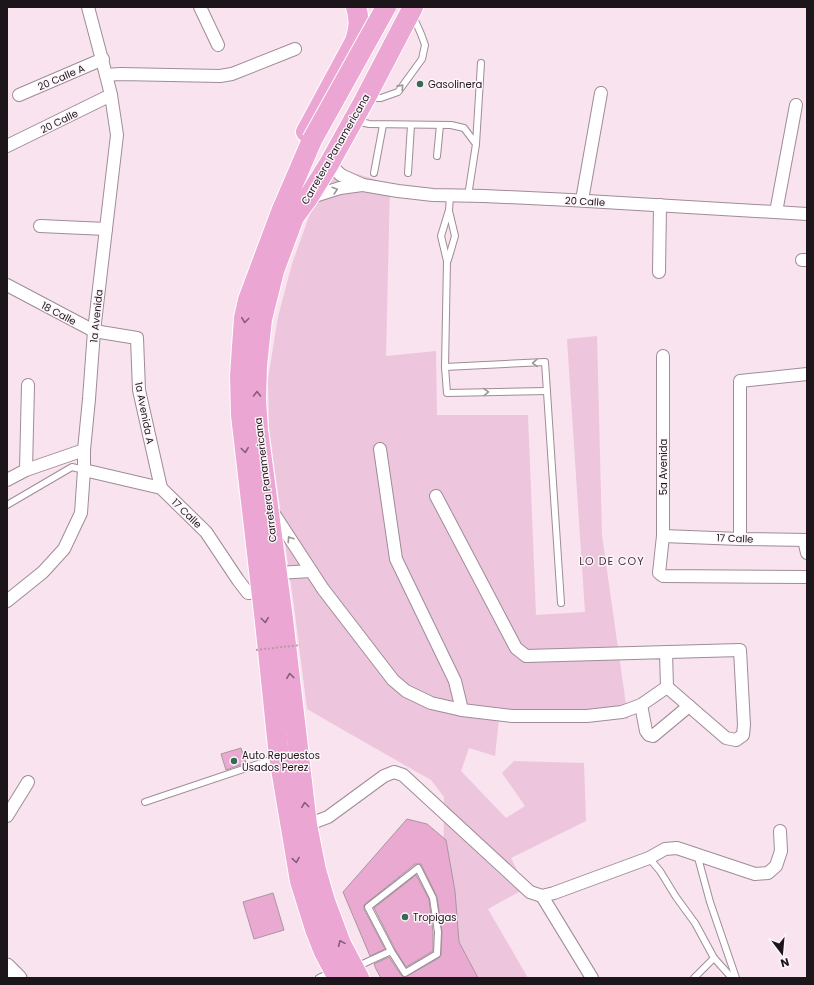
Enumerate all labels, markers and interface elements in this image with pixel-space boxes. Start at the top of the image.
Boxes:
street label: 20 Calle A [35,61,87,94]
place label: Gasolinera [428,77,482,92]
marker: Gasolinera [415,79,425,89]
one-way arrow [396,84,403,92]
street label: Carretera Panamericana [298,91,373,207]
street label: 20 Calle [38,106,81,137]
one-way arrow [331,186,338,195]
street label: 20 Calle [564,193,605,210]
street label: 1a Avenida [86,289,107,343]
street label: 18 Calle [39,298,79,329]
one-way arrow [240,317,249,323]
one-way arrow [532,358,538,367]
street label: 1a Avenida A [131,381,158,446]
one-way arrow [483,388,489,396]
one-way arrow [253,391,261,397]
street label: Carretera Panamericana [250,417,281,543]
street label: 5a Avenida [656,439,671,495]
one-way arrow [240,447,249,453]
street label: 17 Calle [168,495,205,532]
street label: 17 Calle [716,530,754,547]
one-way arrow [288,536,295,543]
district label: LO DE COY [579,553,645,569]
one-way arrow [260,617,269,623]
one-way arrow [285,672,294,679]
place label: Auto Repuestos Usados Perez [242,748,320,775]
marker: Auto Repuestos Usados Perez [229,756,239,766]
one-way arrow [301,802,310,808]
one-way arrow [292,857,300,863]
place label: Tropigas [413,910,457,925]
marker: Tropigas [400,912,410,922]
north arrow [762,933,802,973]
one-way arrow [338,940,346,948]
text: N [779,954,791,971]

